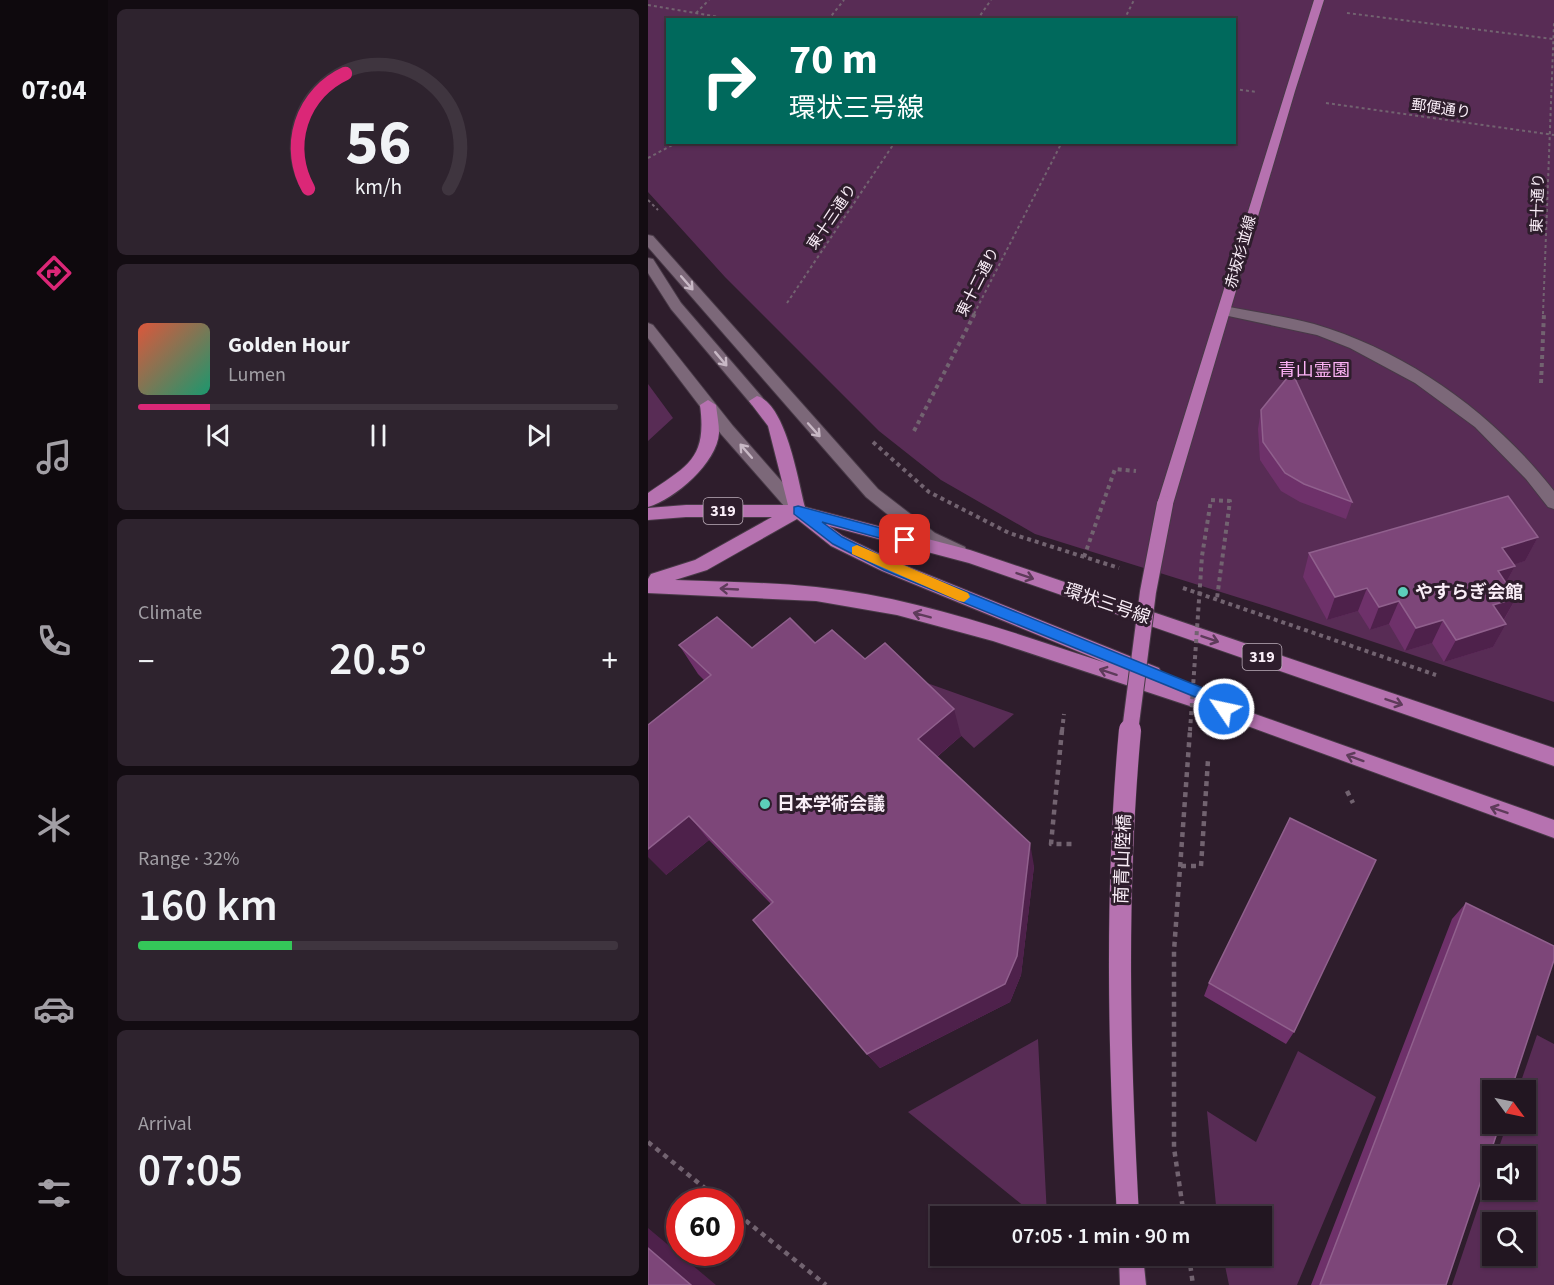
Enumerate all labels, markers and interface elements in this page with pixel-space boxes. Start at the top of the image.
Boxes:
text: 70 m [789,30,878,90]
icon: right [690,42,768,120]
text: 07:04 [21,71,87,110]
text: 環状三号線 [789,89,924,128]
street label: 郵便通り [1410,94,1472,124]
text: 56 [345,99,411,188]
text: km/h [354,172,402,203]
street label: 東十通り [1526,173,1550,233]
street label: 東十三通り [802,180,862,254]
street label: 赤坂杉並線 [1221,213,1261,291]
street label: 東十二通り [952,244,1004,320]
icon: directions [33,252,75,294]
one-way arrow [680,275,693,291]
text: Golden Hour [228,329,350,361]
one-way arrow [714,351,728,366]
park label: 青山霊園 [1278,358,1350,383]
text: Lumen [228,361,286,389]
icon: previous [202,419,235,452]
icon: pause [362,419,395,452]
icon: next [522,419,555,452]
one-way arrow [807,422,821,437]
icon: music [33,436,75,478]
one-way arrow [739,444,753,459]
road number: 319 [704,498,742,524]
pin [879,514,930,565]
icon: arrive [888,523,921,556]
one-way arrow [1015,572,1034,583]
street label: 環状三号線 [1060,578,1154,630]
place label: やすらぎ会館 [1415,580,1523,605]
one-way arrow [720,583,740,594]
marker: やすらぎ会館 [1396,585,1410,599]
text: Climate [138,599,202,627]
one-way arrow [913,609,932,620]
icon: phone [33,620,75,662]
text: 20.5° [329,628,427,692]
one-way arrow [1200,635,1219,646]
text: − [138,638,154,685]
text: + [602,638,618,685]
road number: 319 [1242,644,1282,670]
one-way arrow [1099,665,1118,676]
position arrow [1192,677,1256,741]
one-way arrow [1384,698,1403,709]
one-way arrow [1346,752,1365,763]
place label: 日本学術会議 [777,792,885,817]
marker: 日本学術会議 [758,797,772,811]
one-way arrow [1490,803,1509,814]
icon: climate [33,804,75,846]
street label: 南青山陸橋 [1109,814,1137,904]
text: Range · 32% [138,845,239,873]
text: 160 km [138,874,278,938]
icon: car [33,988,75,1030]
north arrow [1482,1080,1536,1134]
map controls [1482,1080,1536,1266]
text: Arrival [138,1110,192,1138]
text: 07:05 [138,1139,243,1203]
button: sound [1482,1146,1536,1200]
icon: filters [33,1172,75,1214]
speed limit sign: 60 [666,1188,744,1266]
button: search [1482,1212,1536,1266]
text: 07:05 · 1 min · 90 m [1012,1220,1190,1252]

